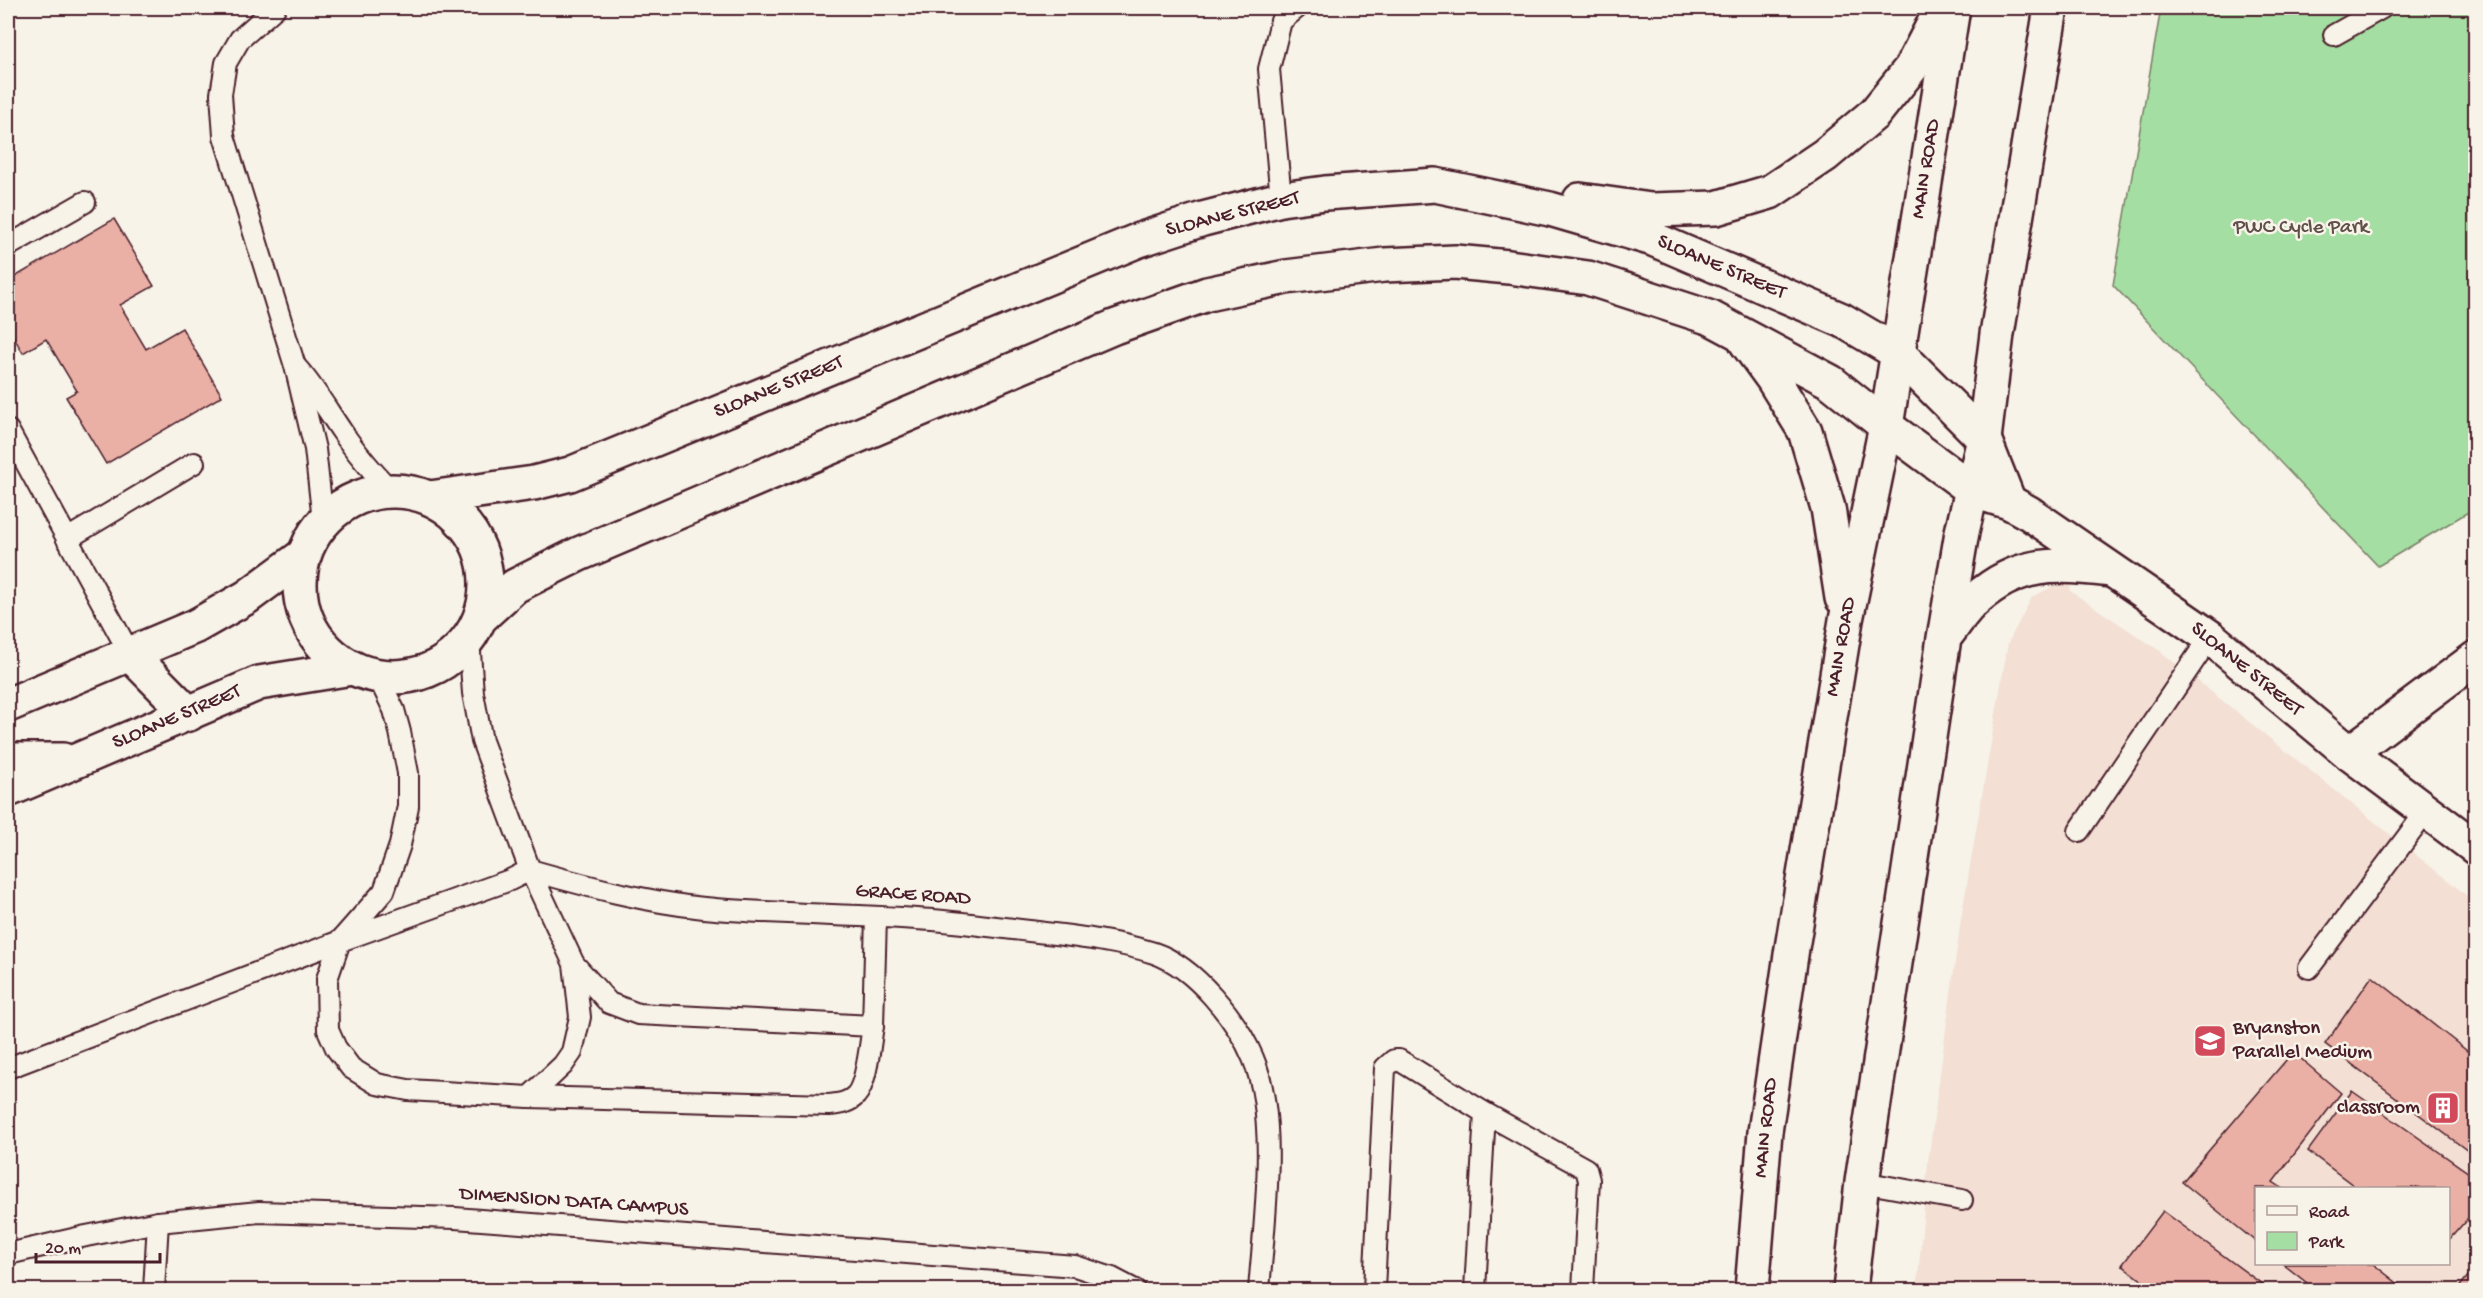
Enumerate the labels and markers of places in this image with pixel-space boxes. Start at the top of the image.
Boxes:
place label: Bryanston Parallel Medium [2232,1017,2372,1066]
school or university icon: Bryanston Parallel Medium [2192,1023,2228,1059]
building icon: classroom [2425,1090,2461,1126]
place label: classroom [2337,1096,2420,1121]

